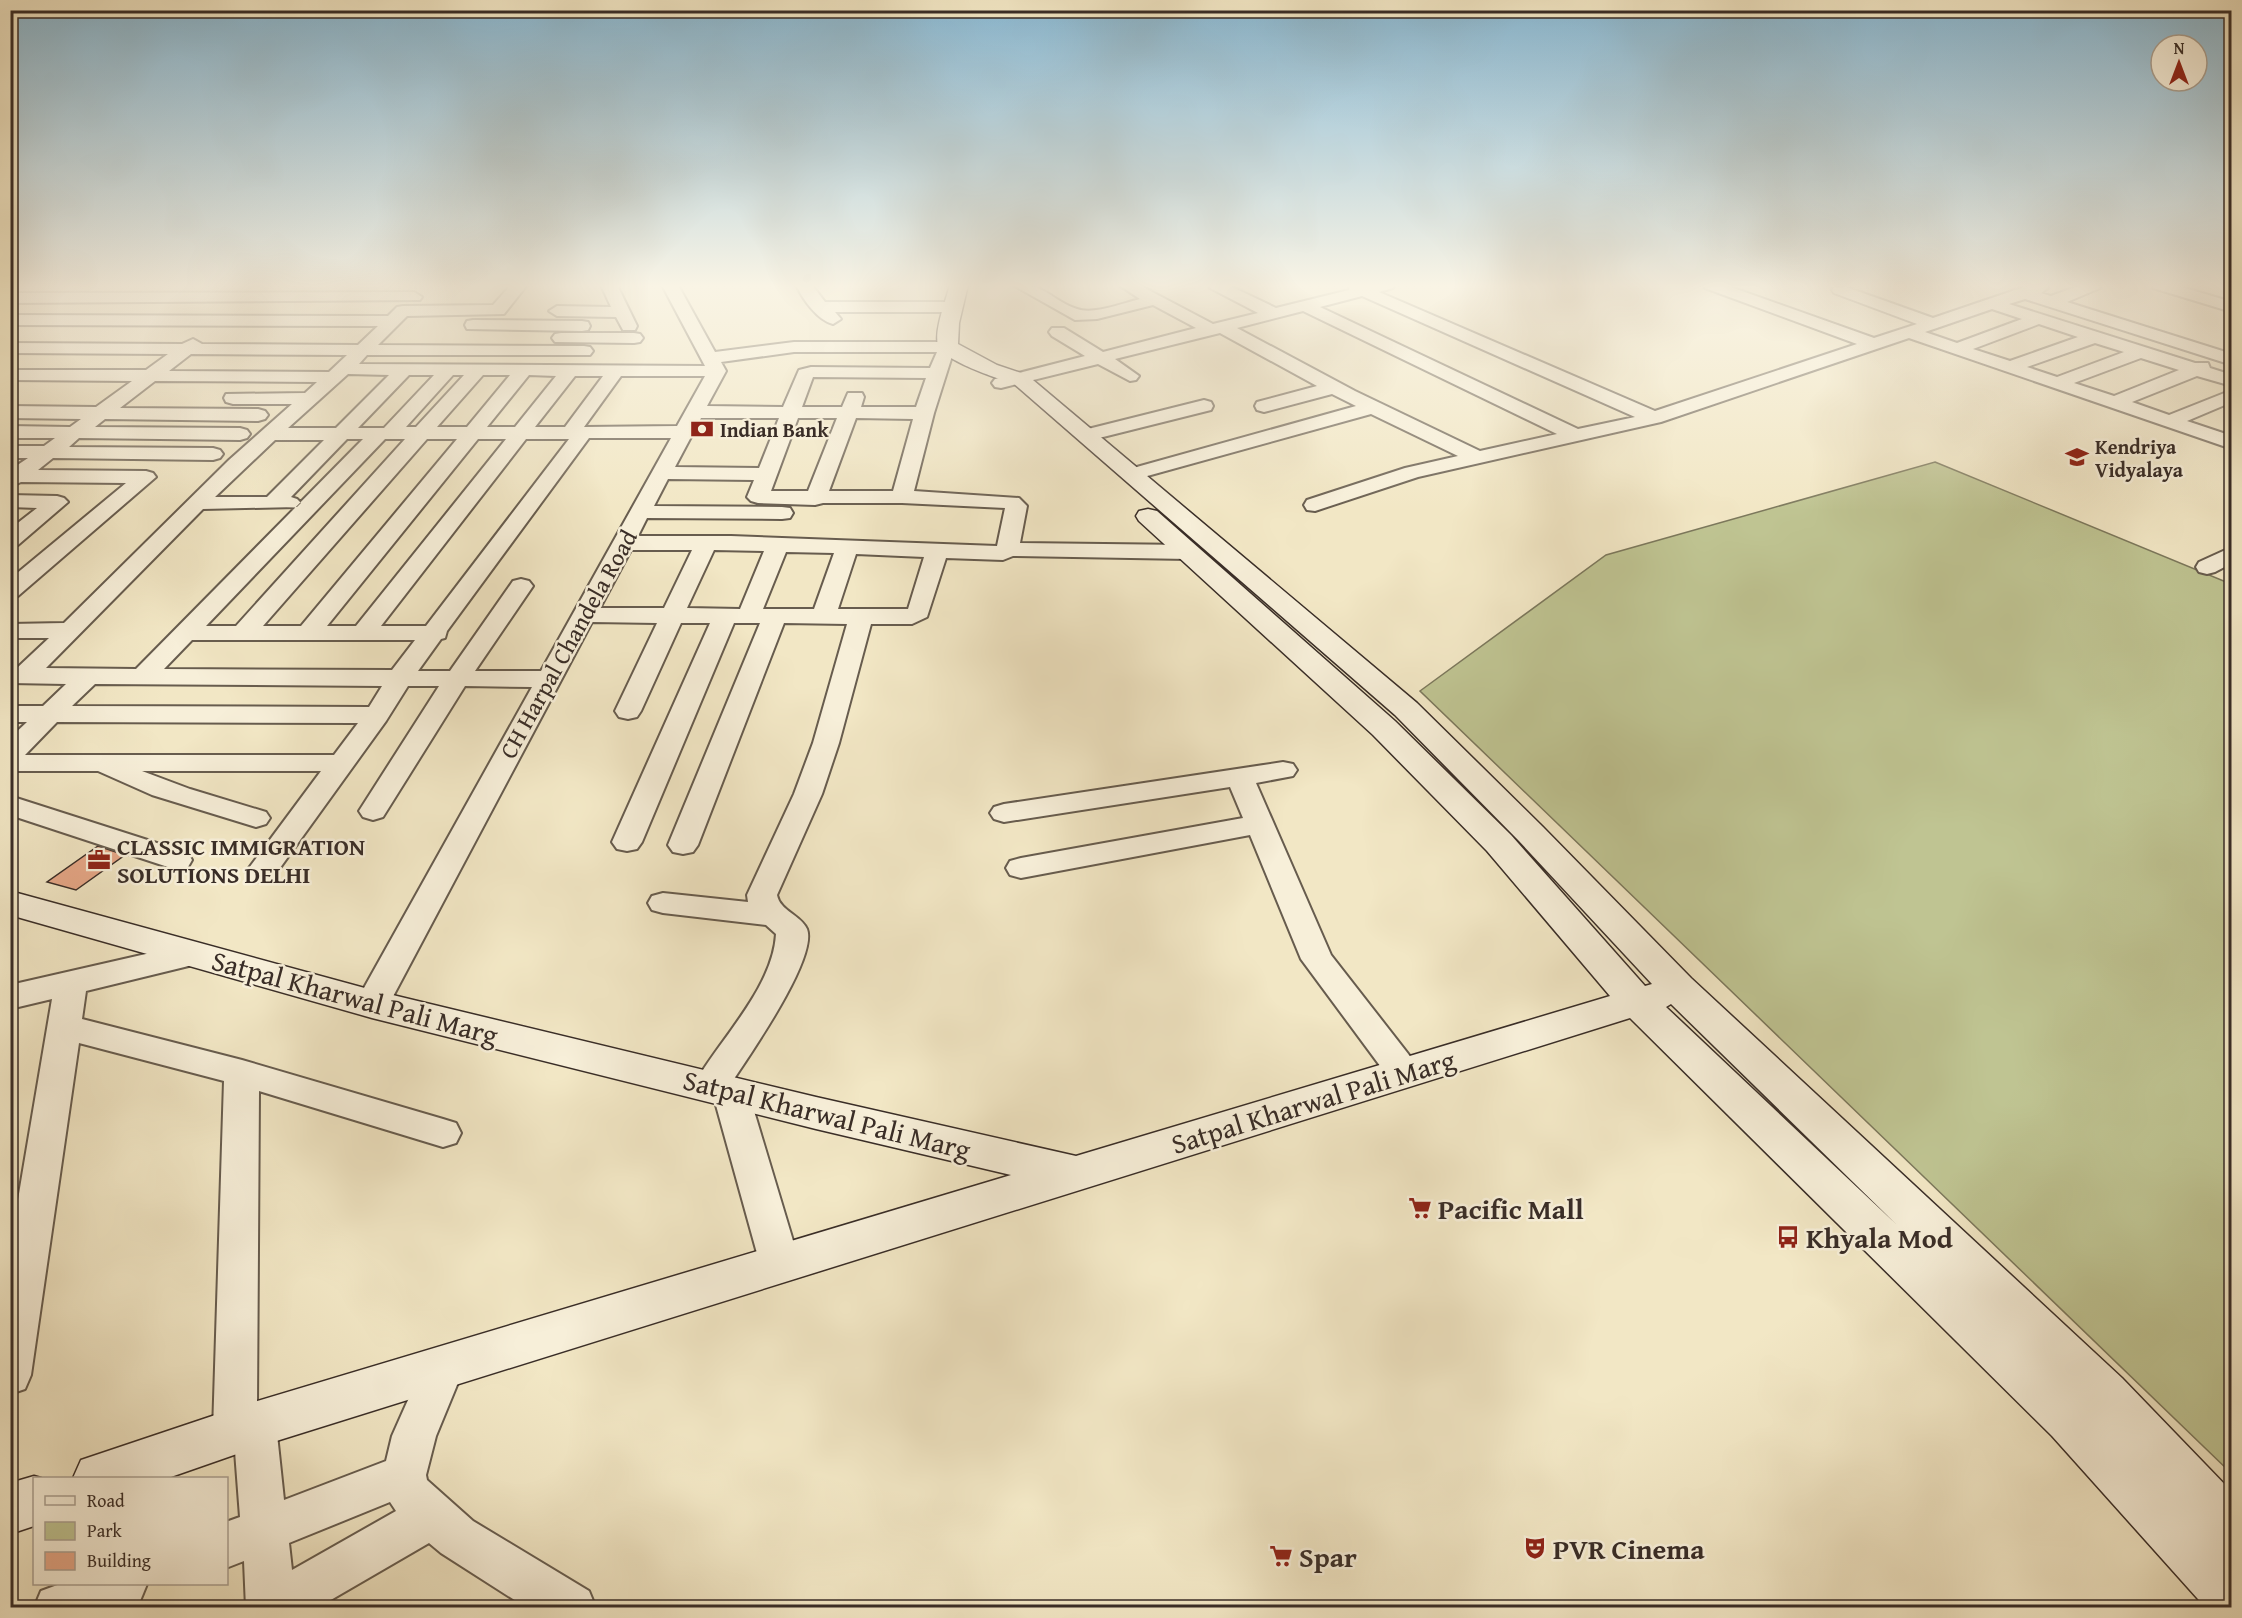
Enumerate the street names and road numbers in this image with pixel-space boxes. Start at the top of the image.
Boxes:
street label: CH Harpal Chandela Road [490,523,646,765]
street label: Satpal Kharwal Pali Marg [207,939,503,1055]
street label: Satpal Kharwal Pali Marg [1166,1038,1460,1164]
street label: Satpal Kharwal Pali Marg [679,1058,975,1170]

